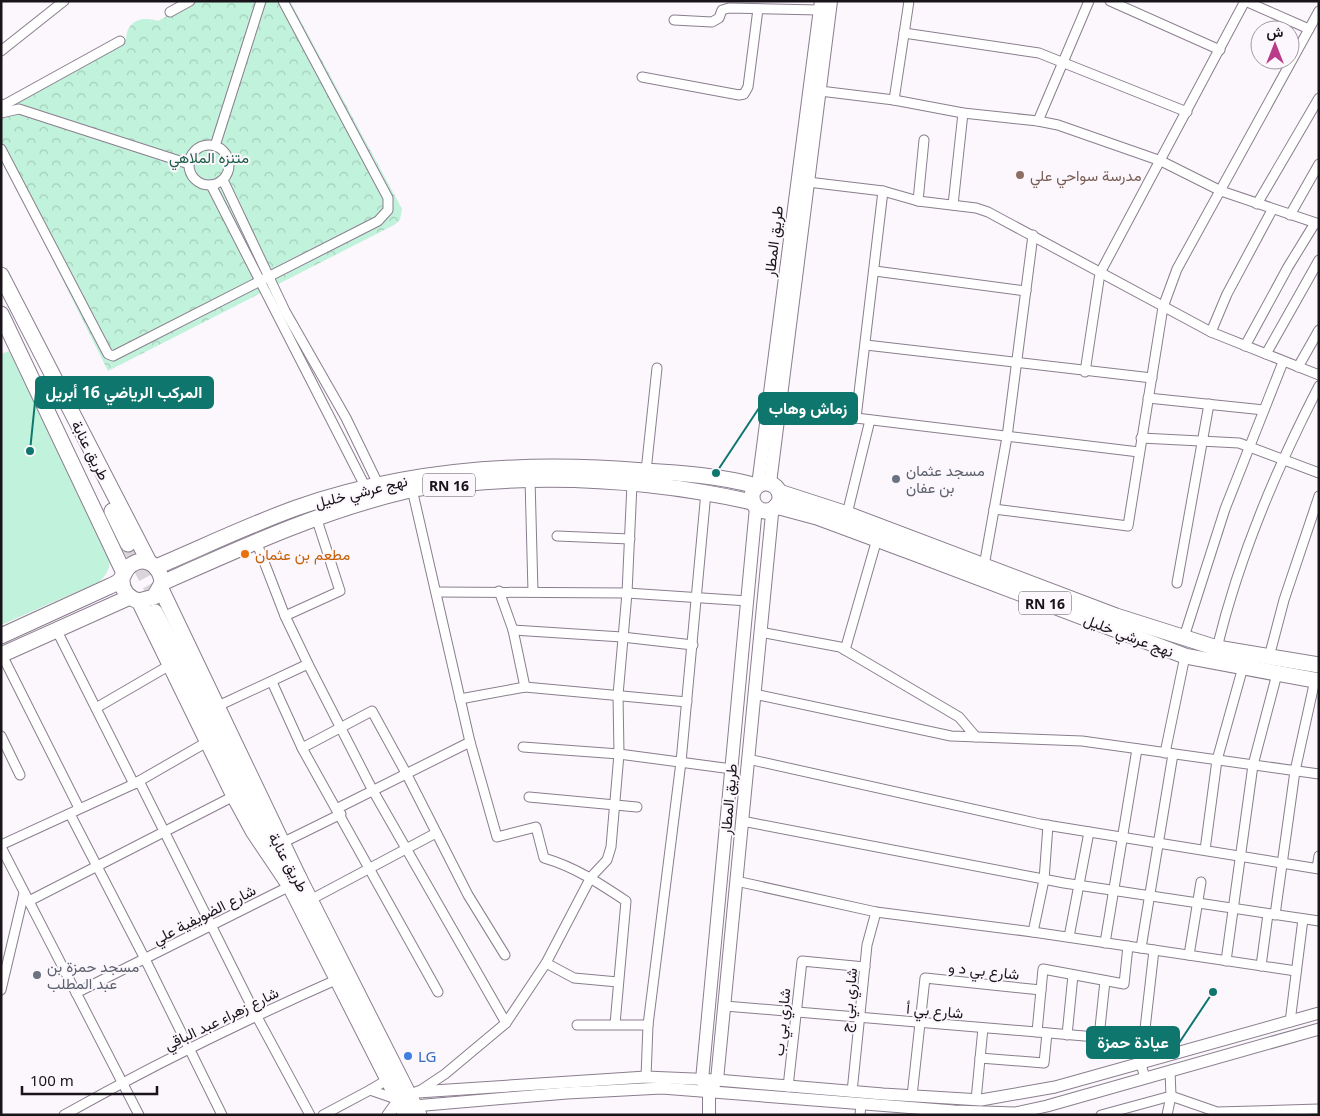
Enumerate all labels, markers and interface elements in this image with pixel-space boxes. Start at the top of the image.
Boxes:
north arrow [1250,20,1300,70]
text: ش [1267,22,1284,41]
park label: متنزه الملاهي [169,147,249,171]
place label: مدرسة سواحي علي [1030,165,1141,189]
marker: مدرسة سواحي علي [1014,169,1026,181]
street label: طريق المطار [759,204,788,279]
callout: المركب الرياضي 16 أبريل [36,377,213,408]
text: المركب الرياضي 16 أبريل [46,381,202,406]
callout: زماش وهاب [759,393,857,424]
text: زماش وهاب [769,397,847,419]
street label: طريق عنابة [67,417,115,484]
place label: مسجد عثمان بن عفان [906,460,985,498]
street label: نهج عرشي خليل [313,470,410,516]
marker: مسجد عثمان بن عفان [890,473,902,485]
road number: RN 16 [423,474,475,496]
place label: مطعم بن عثمان [255,544,350,565]
marker: مطعم بن عثمان [239,548,251,560]
road number: RN 16 [1019,592,1071,614]
street label: نهج عرشي خليل [1080,609,1177,665]
street label: طريق المطار [715,762,742,836]
street label: طريق عنابة [264,829,314,896]
street label: شارع الضويفية علي [149,879,261,952]
place label: مسجد حمزة بن عبد المطلب [47,956,139,993]
street label: شارع بي د و [947,956,1021,988]
street label: شاري بي ج [835,967,865,1034]
marker: مسجد حمزة بن عبد المطلب [31,969,43,981]
street label: شارع زهراء عبد الباقي [160,982,284,1058]
street label: شاري بي ب [768,987,798,1057]
street label: شارع بي أ [905,998,964,1026]
callout: عيادة حمزة [1087,1027,1179,1058]
text: عيادة حمزة [1097,1031,1169,1053]
place label: LG [418,1046,436,1066]
marker: LG [402,1050,414,1062]
scale bar [22,1064,158,1096]
text: 100 m [30,1070,74,1090]

